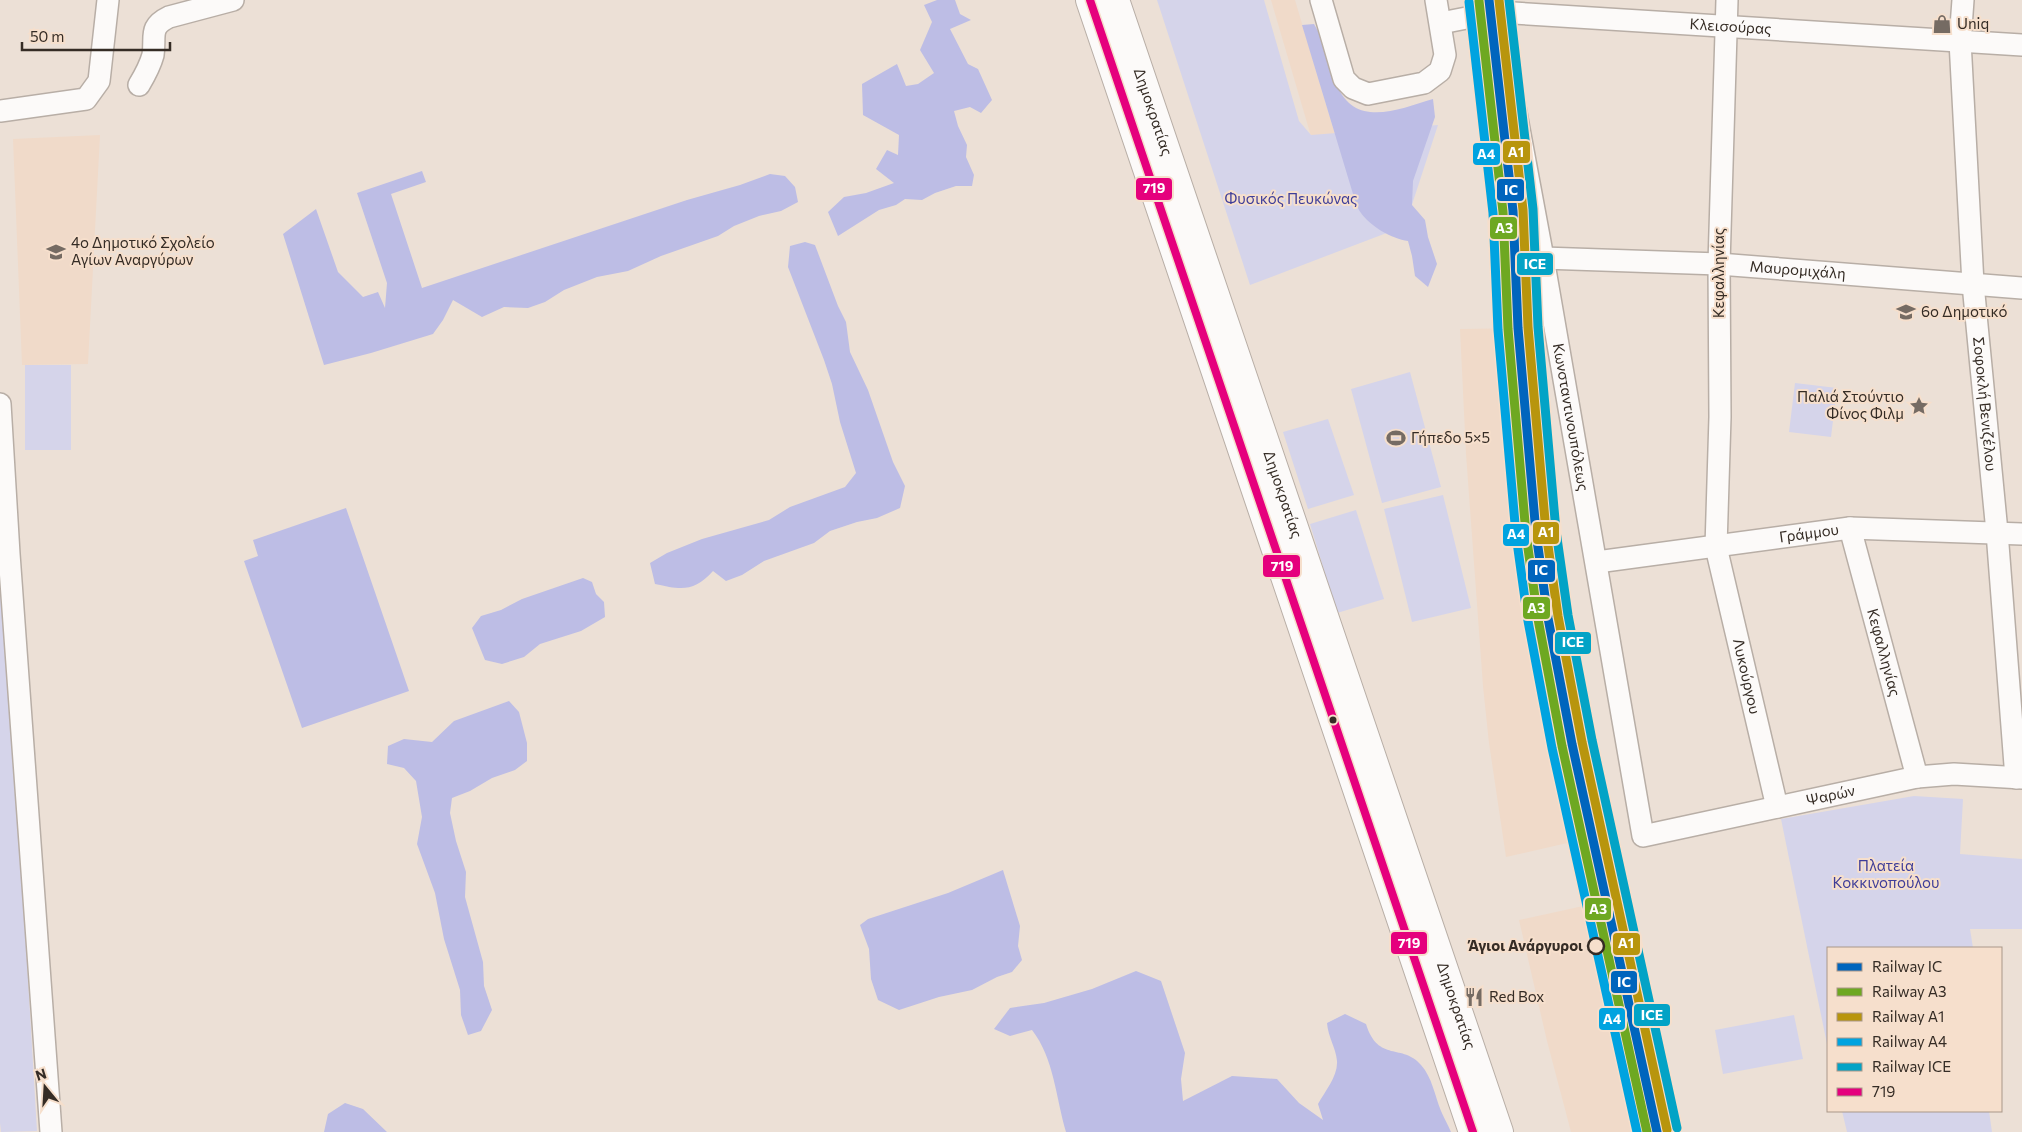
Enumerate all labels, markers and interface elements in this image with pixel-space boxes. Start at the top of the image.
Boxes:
shop icon: Uniq [1931,13,1953,35]
street label: Κλεισούρας [1689,14,1772,37]
place label: Uniq [1957,14,1989,32]
scale bar [22,20,170,52]
text: 50 m [30,27,64,45]
street label: Δημοκρατίας [1131,65,1177,158]
line badge: A1 [1502,140,1531,164]
line badge: A4 [1472,142,1501,166]
text: A1 [1508,143,1524,160]
text: A4 [1477,145,1496,162]
line badge: 719 [1135,177,1173,201]
line badge: IC [1496,178,1525,202]
text: 719 [1143,179,1166,196]
text: IC [1504,181,1518,198]
park label: Φυσικός Πευκώνας [1225,189,1357,207]
line badge: A3 [1489,216,1518,240]
text: A3 [1495,219,1513,236]
street label: Κεφαλληνίας [1709,228,1727,318]
place label: 4ο Δημοτικό Σχολείο Αγίων Αναργύρων [71,233,215,268]
school or university icon: 4ο Δημοτικό Σχολείο Αγίων Αναργύρων [45,241,67,263]
line badge: ICE [1516,252,1554,276]
text: ICE [1524,255,1546,272]
street label: Μαυρομιχάλη [1749,256,1846,282]
school or university icon: 6ο Δημοτικό [1895,301,1917,323]
place label: 6ο Δημοτικό [1921,302,2007,320]
street label: Σοφοκλή Βενιζέλου [1970,336,2001,472]
street label: Κωνσταντινουπόλεως [1550,342,1593,492]
place label: Παλιά Στούντιο Φίνος Φιλμ [1797,387,1904,422]
place icon: Παλιά Στούντιο Φίνος Φιλμ [1908,395,1930,417]
sports icon: Γήπεδο 5×5 [1385,427,1407,449]
place label: Γήπεδο 5×5 [1411,428,1490,446]
street label: Δημοκρατίας [1260,448,1307,540]
street label: Γράμμου [1778,520,1840,545]
line badge: A1 [1532,521,1560,545]
line badge: A4 [1502,523,1530,547]
text: A1 [1538,523,1554,540]
text: A4 [1507,525,1526,542]
line badge: 719 [1262,554,1301,578]
text: 719 [1271,557,1294,574]
line badge: IC [1527,559,1556,583]
text: IC [1534,561,1548,578]
line badge: A3 [1522,596,1551,620]
text: A3 [1527,599,1545,616]
street label: Κεφαλληνίας [1864,606,1905,698]
line badge: ICE [1554,631,1592,655]
text: ICE [1562,633,1584,650]
street label: Λυκούργου [1730,636,1765,716]
unlabelled marker [1328,715,1338,725]
street label: Ψαρών [1804,781,1857,809]
park label: Πλατεία Κοκκινοπούλου [1833,856,1939,891]
line badge: A3 [1584,897,1612,921]
text: A3 [1589,900,1607,917]
line badge: 719 [1390,931,1428,955]
line badge: A1 [1612,932,1641,956]
text: 719 [1398,934,1421,951]
text: A1 [1618,934,1634,951]
place label: Άγιοι Ανάργυροι [1467,936,1583,954]
marker: Άγιοι Ανάργυροι [1587,937,1605,955]
legend [1827,947,2002,1112]
text: Railway IC [1872,957,1942,975]
street label: Δημοκρατίας [1434,959,1480,1052]
line badge: IC [1610,970,1638,994]
text: IC [1617,973,1631,990]
text: Railway A3 [1872,982,1947,1000]
restaurant icon: Red Box [1463,986,1485,1008]
place label: Red Box [1489,987,1544,1005]
line badge: ICE [1633,1003,1671,1027]
text: ICE [1641,1006,1663,1023]
line badge: A4 [1598,1007,1626,1031]
text: Railway A1 [1872,1007,1944,1025]
text: A4 [1603,1010,1622,1027]
text: Railway A4 [1872,1032,1947,1050]
text: Railway ICE [1872,1057,1951,1075]
north arrow [20,1062,70,1112]
text: N [33,1064,48,1084]
text: 719 [1872,1082,1895,1100]

